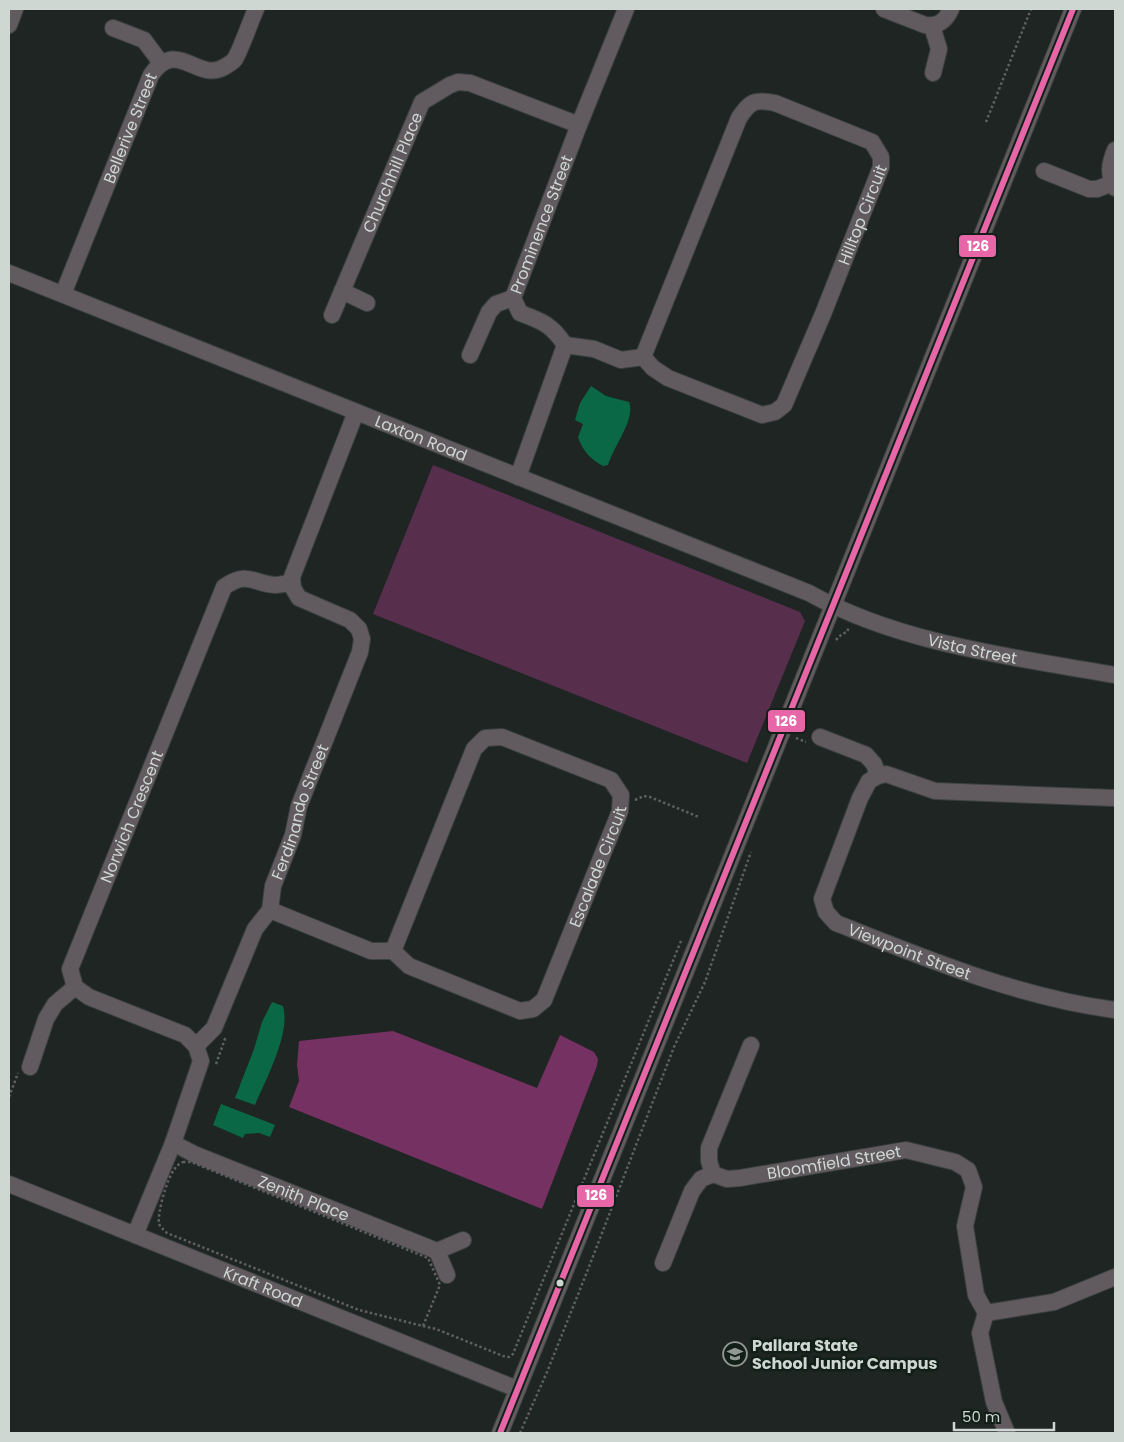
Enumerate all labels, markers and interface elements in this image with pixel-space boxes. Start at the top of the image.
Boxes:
street label: Bellerive Street [98,69,163,187]
street label: Churchhill Place [357,109,428,236]
street label: Prominence Street [505,152,579,297]
street label: Hilltop Circuit [832,161,893,268]
line badge: 126 [958,234,997,258]
text: 126 [967,236,989,256]
street label: Laxton Road [371,410,471,467]
street label: Vista Street [925,628,1019,670]
line badge: 126 [767,709,806,733]
text: 126 [775,711,797,731]
street label: Ferdinando Street [266,741,334,883]
street label: Norwich Crescent [95,747,169,887]
street label: Escalade Circuit [563,805,632,931]
street label: Viewpoint Street [844,918,974,986]
street label: Bloomfield Street [765,1140,903,1185]
street label: Zenith Place [254,1170,353,1227]
line badge: 126 [576,1184,615,1208]
text: 126 [585,1185,607,1205]
street label: Kraft Road [220,1261,306,1313]
unlabelled marker [555,1278,565,1288]
place label: Pallara State School Junior Campus [752,1334,937,1375]
school or university icon: Pallara State School Junior Campus [722,1341,748,1367]
scale bar [954,1400,1054,1432]
text: 50 m [962,1406,1000,1427]

